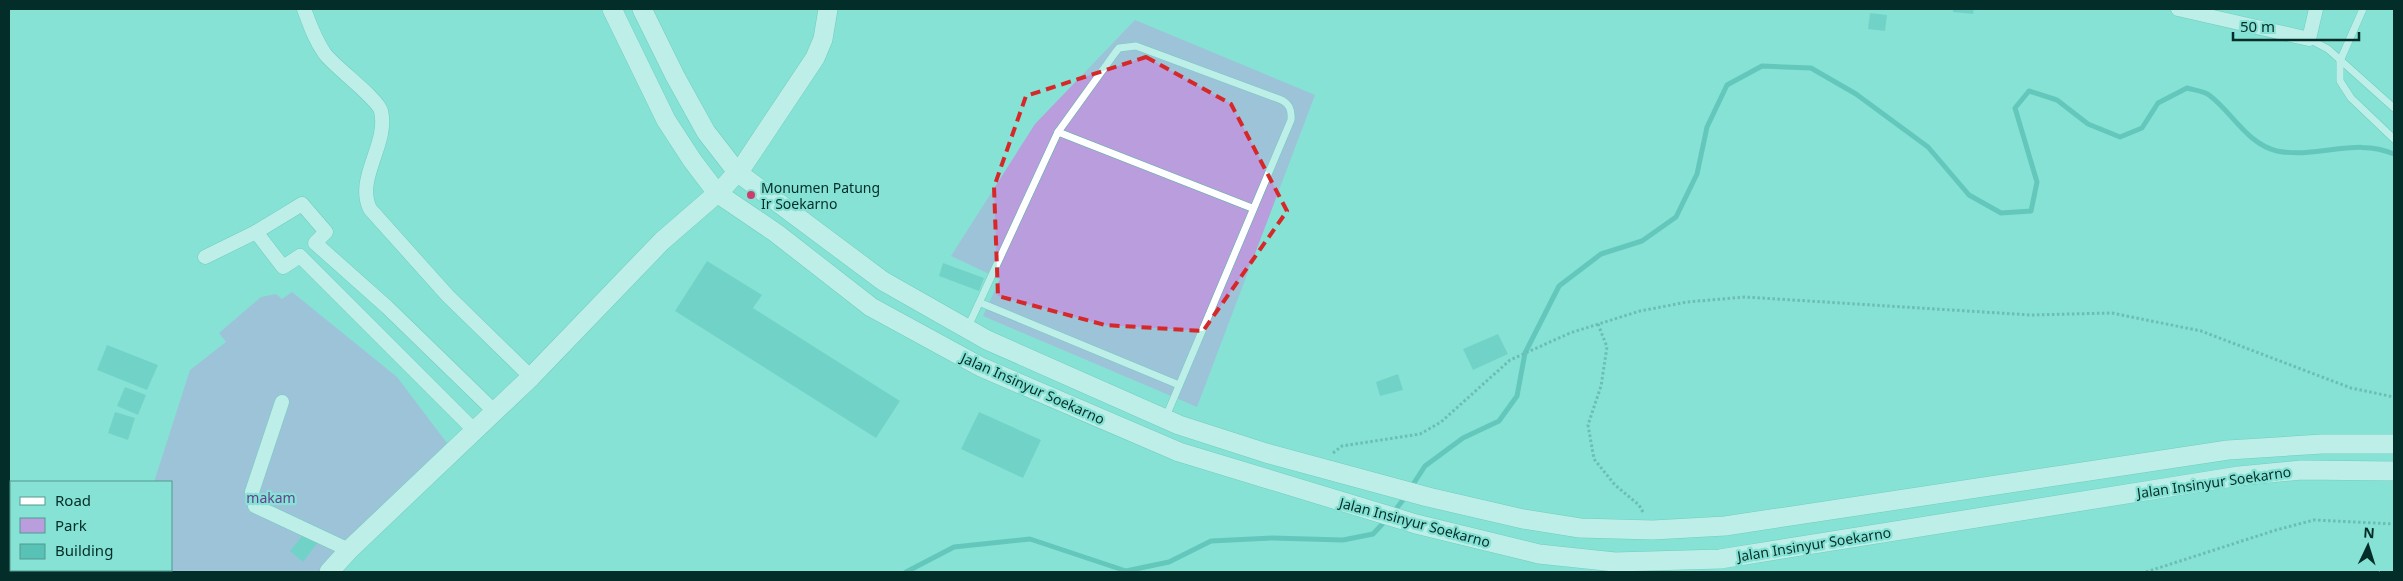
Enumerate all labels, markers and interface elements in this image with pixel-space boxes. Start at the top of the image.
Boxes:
scale bar [2233,10,2359,42]
text: 50 m [2240,16,2275,36]
place label: Monumen Patung Ir Soekarno [761,178,880,213]
marker: Monumen Patung Ir Soekarno [745,189,757,201]
street label: Jalan Insinyur Soekarno [956,347,1108,428]
street label: Jalan Insinyur Soekarno [2134,462,2292,502]
legend [10,481,172,571]
park label: makam [246,488,296,507]
text: Road [55,490,91,510]
street label: Jalan Insinyur Soekarno [1336,492,1492,551]
text: Park [55,515,87,535]
north arrow [2343,521,2393,571]
street label: Jalan Insinyur Soekarno [1734,522,1892,566]
text: N [2363,523,2375,542]
text: Building [55,540,113,560]

